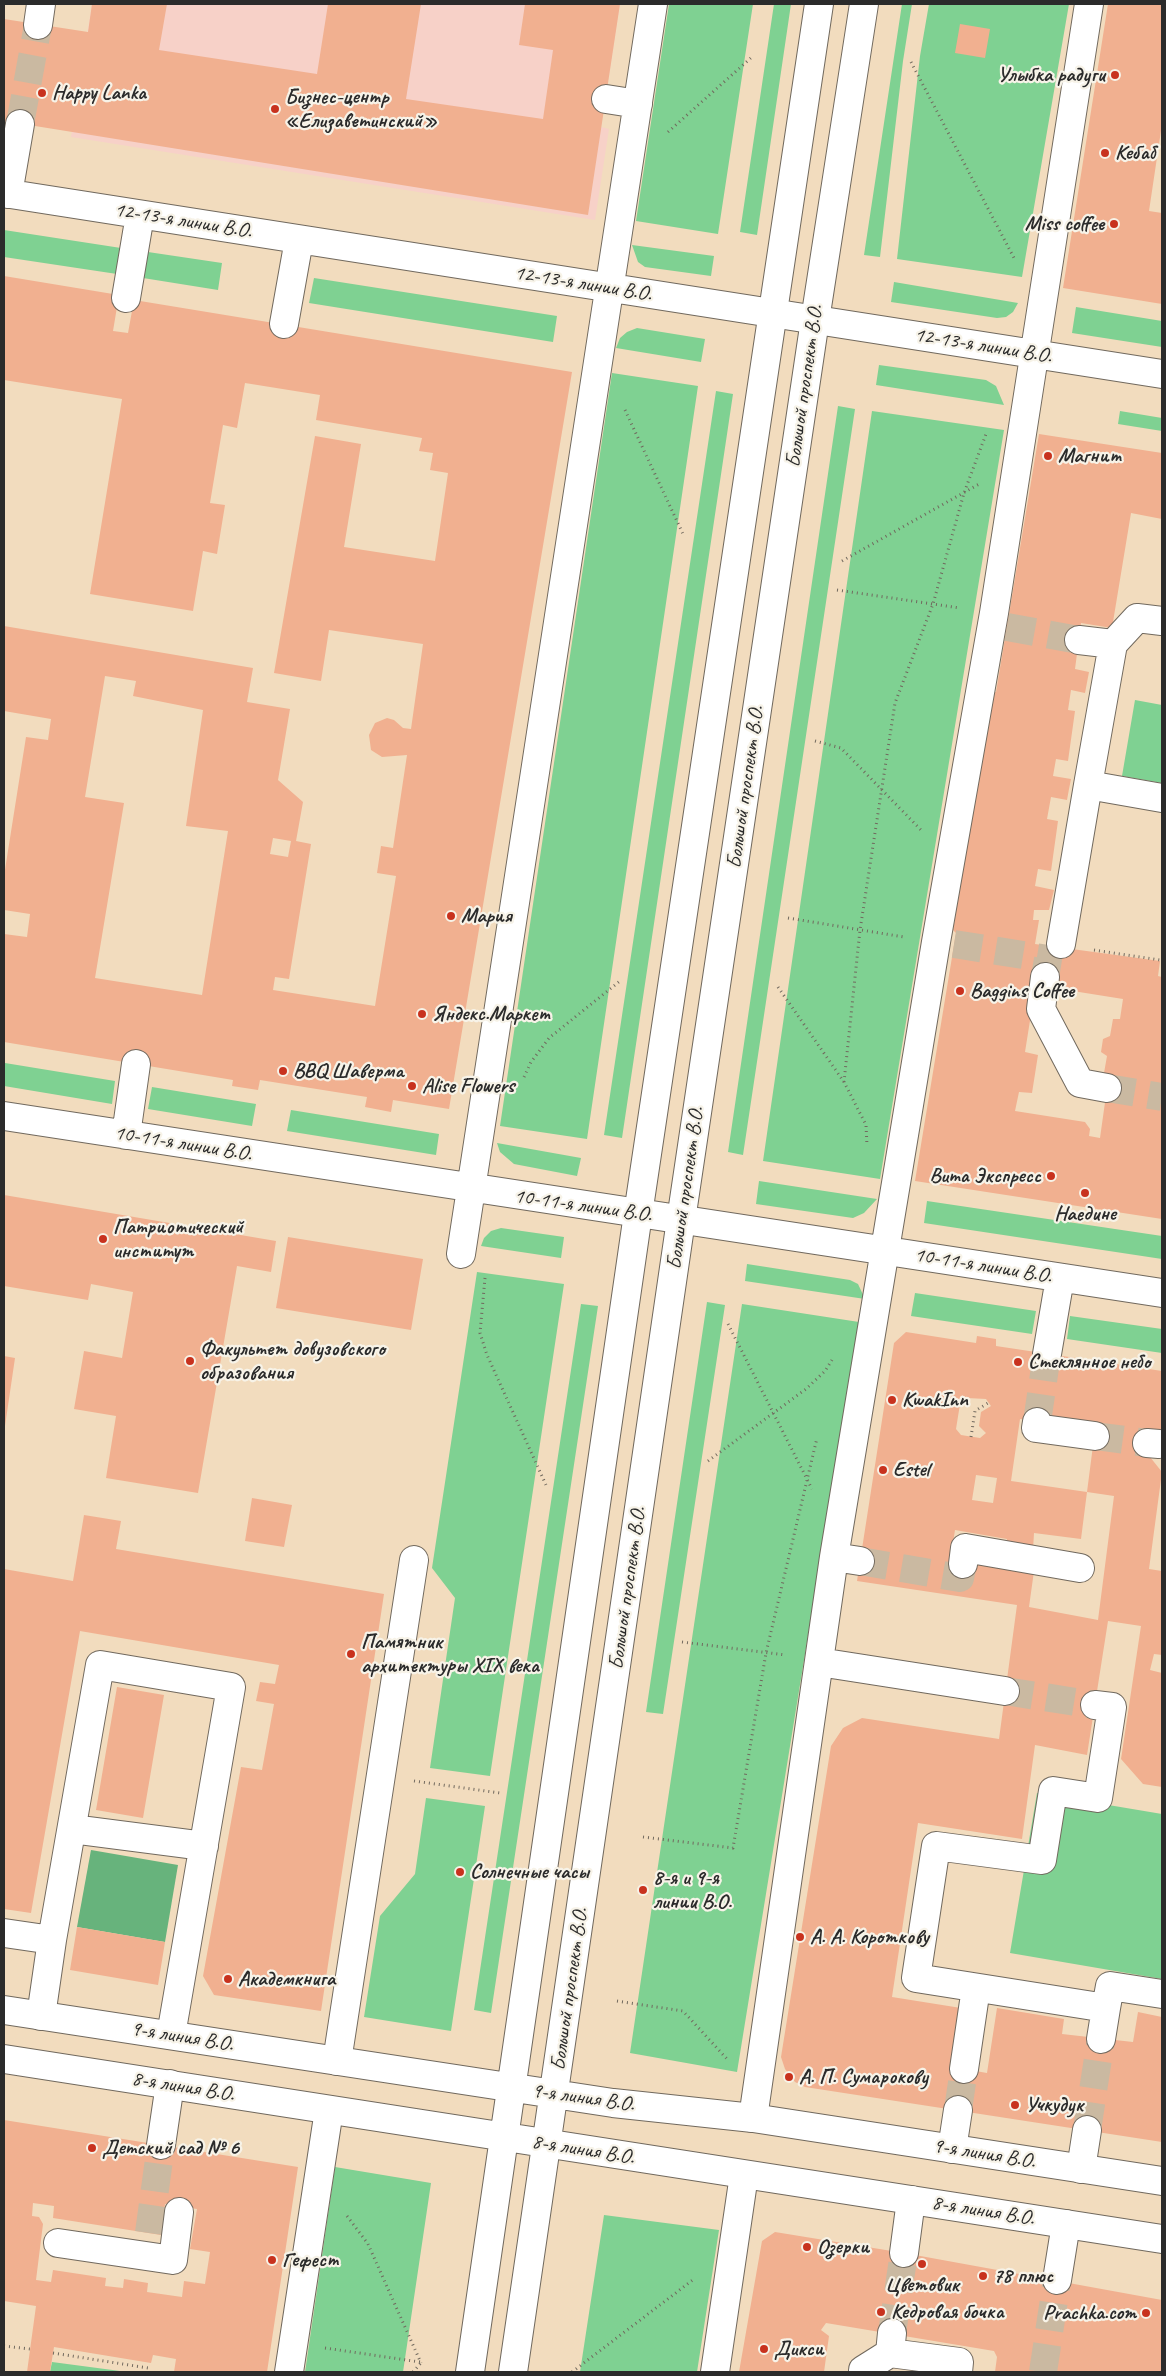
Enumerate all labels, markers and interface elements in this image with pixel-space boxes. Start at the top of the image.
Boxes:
place label: Улыбка радуги [997,62,1105,88]
marker: Улыбка радуги [1109,69,1121,81]
place label: Happy Lanka [52,80,146,106]
place label: Бизнес-центр «Елизаветинский» [285,84,437,134]
marker: Happy Lanka [36,87,48,99]
marker: Бизнес-центр «Елизаветинский» [269,103,281,115]
place label: Кебаб [1115,140,1155,166]
marker: Кебаб [1099,147,1111,159]
street label: 12-13-я линии В.О. [112,198,254,244]
place label: Miss coffee [1025,211,1104,237]
marker: Miss coffee [1108,218,1120,230]
street label: 12-13-я линии В.О. [512,261,654,307]
street label: Большой проспект В.О. [781,303,829,469]
street label: 12-13-я линии В.О. [912,323,1054,369]
place label: Магнит [1058,443,1121,469]
marker: Магнит [1042,450,1054,462]
street label: Большой проспект В.О. [722,704,770,870]
place label: Мария [461,903,512,929]
marker: Мария [445,910,457,922]
place label: Baggins Coffee [970,978,1074,1004]
marker: Baggins Coffee [954,985,966,997]
place label: Яндекс.Маркет [432,1001,550,1027]
marker: Яндекс.Маркет [416,1008,428,1020]
place label: BBQ Шаверма [293,1058,403,1084]
marker: BBQ Шаверма [277,1065,289,1077]
place label: Alise Flowers [422,1073,514,1099]
marker: Alise Flowers [406,1080,418,1092]
street label: Большой проспект В.О. [662,1105,710,1271]
street label: 10-11-я линии В.О. [112,1121,254,1167]
place label: Вита Экспресс [929,1163,1041,1189]
marker: Вита Экспресс [1045,1170,1057,1182]
street label: 10-11-я линии В.О. [512,1184,654,1228]
marker: Наедине [1079,1187,1091,1199]
place label: Наедине [1054,1201,1116,1227]
place label: Патриотический институт [113,1214,243,1264]
marker: Патриотический институт [97,1233,109,1245]
street label: 10-11-я линии В.О. [912,1243,1054,1289]
place label: Факультет довузовского образования [200,1336,385,1386]
place label: Стеклянное небо [1028,1349,1150,1375]
marker: Факультет довузовского образования [184,1355,196,1367]
marker: Стеклянное небо [1012,1356,1024,1368]
place label: KwakInn [902,1387,968,1413]
marker: KwakInn [886,1394,898,1406]
place label: Estel [893,1457,929,1483]
marker: Estel [877,1464,889,1476]
street label: Большой проспект В.О. [604,1505,652,1671]
place label: Памятник архитектуры XIX века [361,1629,539,1679]
marker: Памятник архитектуры XIX века [345,1648,357,1660]
place label: Солнечные часы [470,1859,589,1885]
place label: 8-я и 9-я линии В.О. [653,1865,732,1915]
marker: Солнечные часы [454,1866,466,1878]
marker: 8-я и 9-я линии В.О. [637,1884,649,1896]
street label: Большой проспект В.О. [546,1906,594,2072]
place label: А. А. Короткову [810,1924,929,1950]
marker: А. А. Короткову [794,1931,806,1943]
place label: Академкнига [238,1966,335,1992]
marker: Академкнига [222,1973,234,1985]
street label: 9-я линия В.О. [129,2016,235,2058]
place label: А. П. Сумарокову [799,2064,928,2090]
street label: 8-я линия В.О. [130,2066,236,2108]
marker: А. П. Сумарокову [783,2071,795,2083]
street label: 9-я линия В.О. [530,2078,636,2118]
place label: Учкудук [1025,2092,1083,2118]
marker: Учкудук [1009,2099,1021,2111]
street label: 8-я линия В.О. [530,2129,636,2171]
street label: 9-я линия В.О. [931,2133,1037,2175]
place label: Детский сад № 6 [102,2135,239,2161]
marker: Детский сад № 6 [86,2142,98,2154]
street label: 8-я линия В.О. [930,2190,1036,2232]
place label: Озерки [817,2234,869,2260]
marker: Озерки [801,2241,813,2253]
place label: Гефест [282,2247,339,2273]
marker: Гефест [266,2254,278,2266]
marker: Цветовик [916,2258,928,2270]
place label: 78 плюс [993,2263,1053,2289]
marker: 78 плюс [977,2270,989,2282]
place label: Цветовик [885,2272,959,2298]
place label: Кедровая бочка [891,2299,1004,2325]
place label: Prachka.com [1043,2300,1136,2326]
marker: Кедровая бочка [875,2306,887,2318]
marker: Prachka.com [1140,2307,1152,2319]
place label: Дикси [774,2336,824,2362]
marker: Дикси [758,2343,770,2355]

